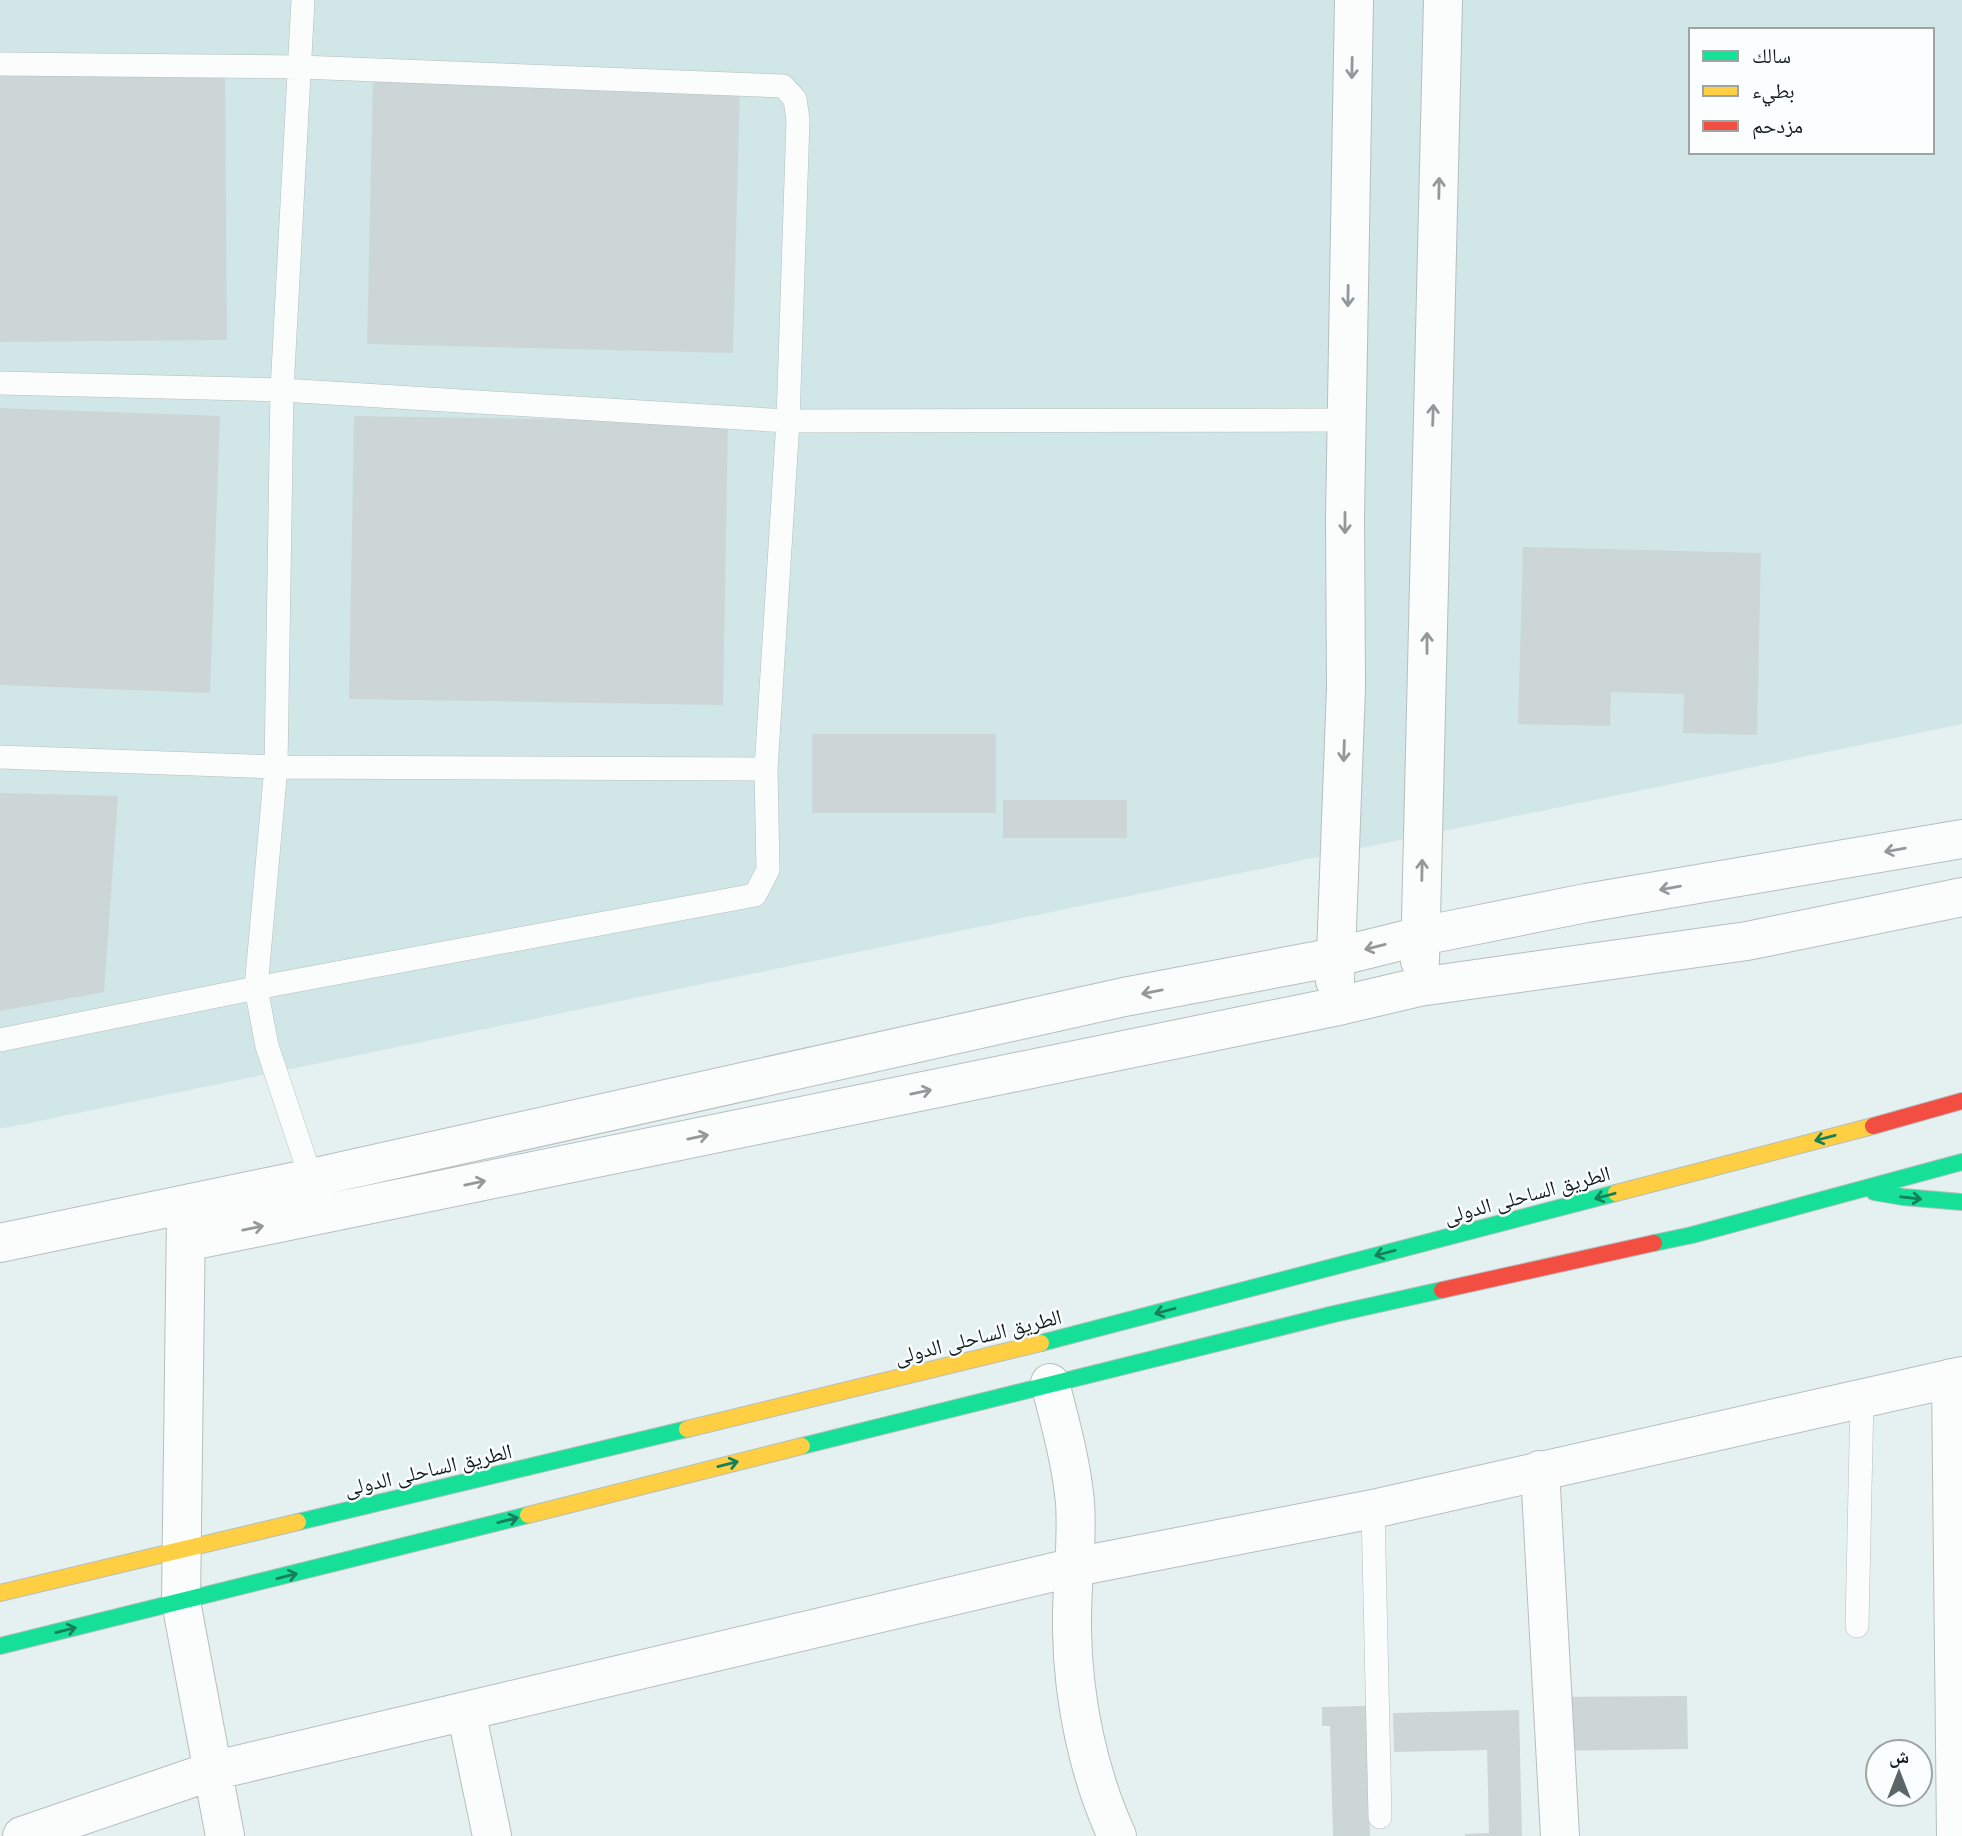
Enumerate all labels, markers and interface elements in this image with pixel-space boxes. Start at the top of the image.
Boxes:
legend [1689,28,1934,154]
text: سالك [1752,41,1791,69]
one-way arrow [1346,56,1359,79]
text: بطيء [1752,76,1795,107]
text: مزدحم [1752,111,1803,140]
one-way arrow [1432,177,1445,200]
one-way arrow [1342,284,1355,307]
one-way arrow [1426,404,1439,427]
one-way arrow [1338,511,1352,534]
one-way arrow [1420,631,1434,654]
one-way arrow [1338,739,1351,762]
one-way arrow [1884,844,1907,857]
one-way arrow [1415,859,1429,882]
one-way arrow [1660,882,1682,896]
one-way arrow [1364,941,1387,954]
one-way arrow [1141,986,1164,999]
one-way arrow [909,1084,932,1098]
one-way arrow [686,1130,709,1144]
one-way arrow [1814,1132,1837,1145]
street label: الطريق الساحلى الدولى [1440,1158,1613,1230]
one-way arrow [463,1175,486,1189]
one-way arrow [1594,1190,1617,1203]
one-way arrow [1899,1192,1922,1205]
one-way arrow [241,1221,264,1235]
one-way arrow [1374,1247,1397,1260]
street label: الطريق الساحلى الدولى [891,1302,1064,1370]
one-way arrow [1154,1305,1177,1318]
street label: الطريق الساحلى الدولى [341,1436,514,1502]
one-way arrow [716,1457,739,1470]
one-way arrow [496,1513,519,1526]
one-way arrow [275,1569,298,1582]
one-way arrow [54,1623,77,1636]
north arrow [1864,1738,1934,1808]
text: ش [1889,1744,1909,1768]

